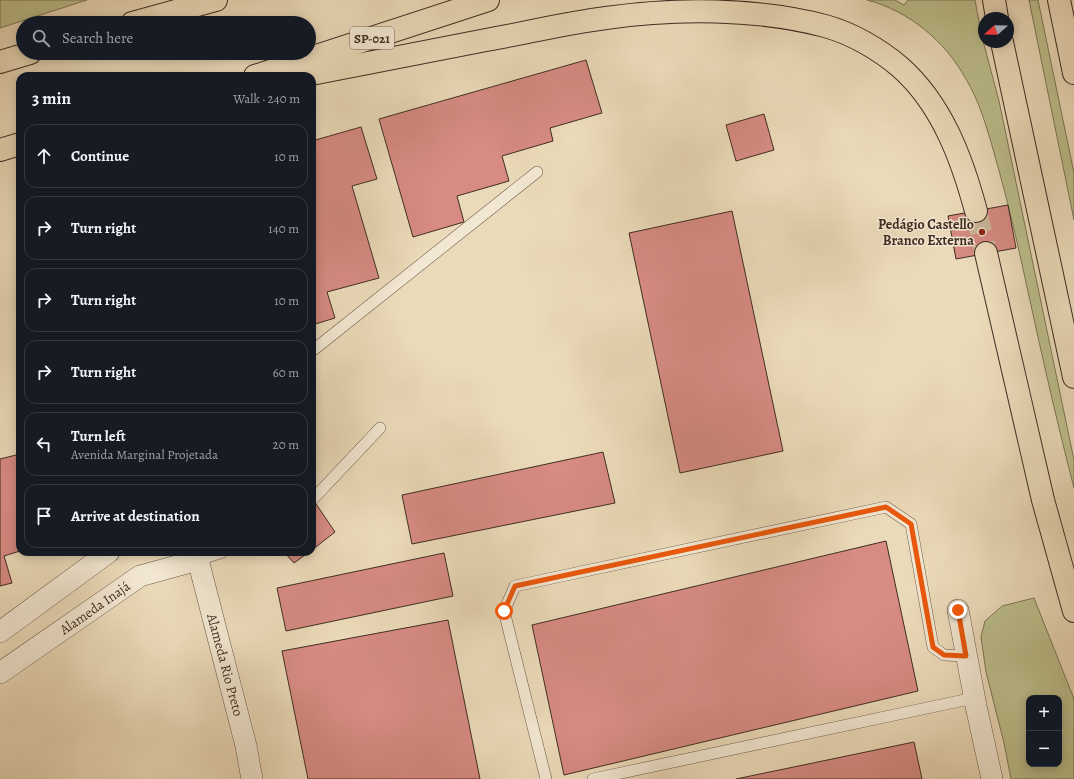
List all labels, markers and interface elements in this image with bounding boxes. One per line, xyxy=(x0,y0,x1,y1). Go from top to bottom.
north arrow xyxy=(978,12,1014,48)
search box xyxy=(16,16,316,60)
icon: search xyxy=(30,27,52,49)
road number: SP-021 xyxy=(350,27,394,49)
text: Search here xyxy=(62,28,133,48)
text: 3 min xyxy=(32,87,71,110)
text: Walk · 240 m xyxy=(233,90,300,107)
icon: ahead xyxy=(33,145,55,167)
text: Continue xyxy=(71,146,129,166)
text: 10 m xyxy=(274,148,299,165)
place label: Pedágio Castello Branco Externa xyxy=(878,215,974,250)
icon: right xyxy=(33,217,55,239)
text: Turn right xyxy=(71,218,136,238)
text: 140 m xyxy=(268,220,299,237)
marker: Pedágio Castello Branco Externa xyxy=(977,227,987,237)
icon: right xyxy=(33,289,55,311)
text: Turn right xyxy=(71,290,136,310)
text: 10 m xyxy=(274,292,299,309)
icon: right xyxy=(33,361,55,383)
text: Turn right xyxy=(71,362,136,382)
text: 60 m xyxy=(273,364,299,381)
text: Turn left xyxy=(71,426,126,446)
icon: left xyxy=(33,433,55,455)
text: 20 m xyxy=(273,436,299,453)
text: Avenida Marginal Projetada xyxy=(71,446,218,463)
icon: arrive xyxy=(33,505,55,527)
text: Arrive at destination xyxy=(71,506,200,526)
street label: Alameda Inajá xyxy=(55,577,134,640)
route end xyxy=(949,601,967,619)
route start xyxy=(495,602,513,620)
street label: Alameda Rio Preto xyxy=(202,611,248,718)
map controls xyxy=(1026,695,1062,767)
button: + xyxy=(1026,695,1062,731)
button: − xyxy=(1026,731,1062,767)

